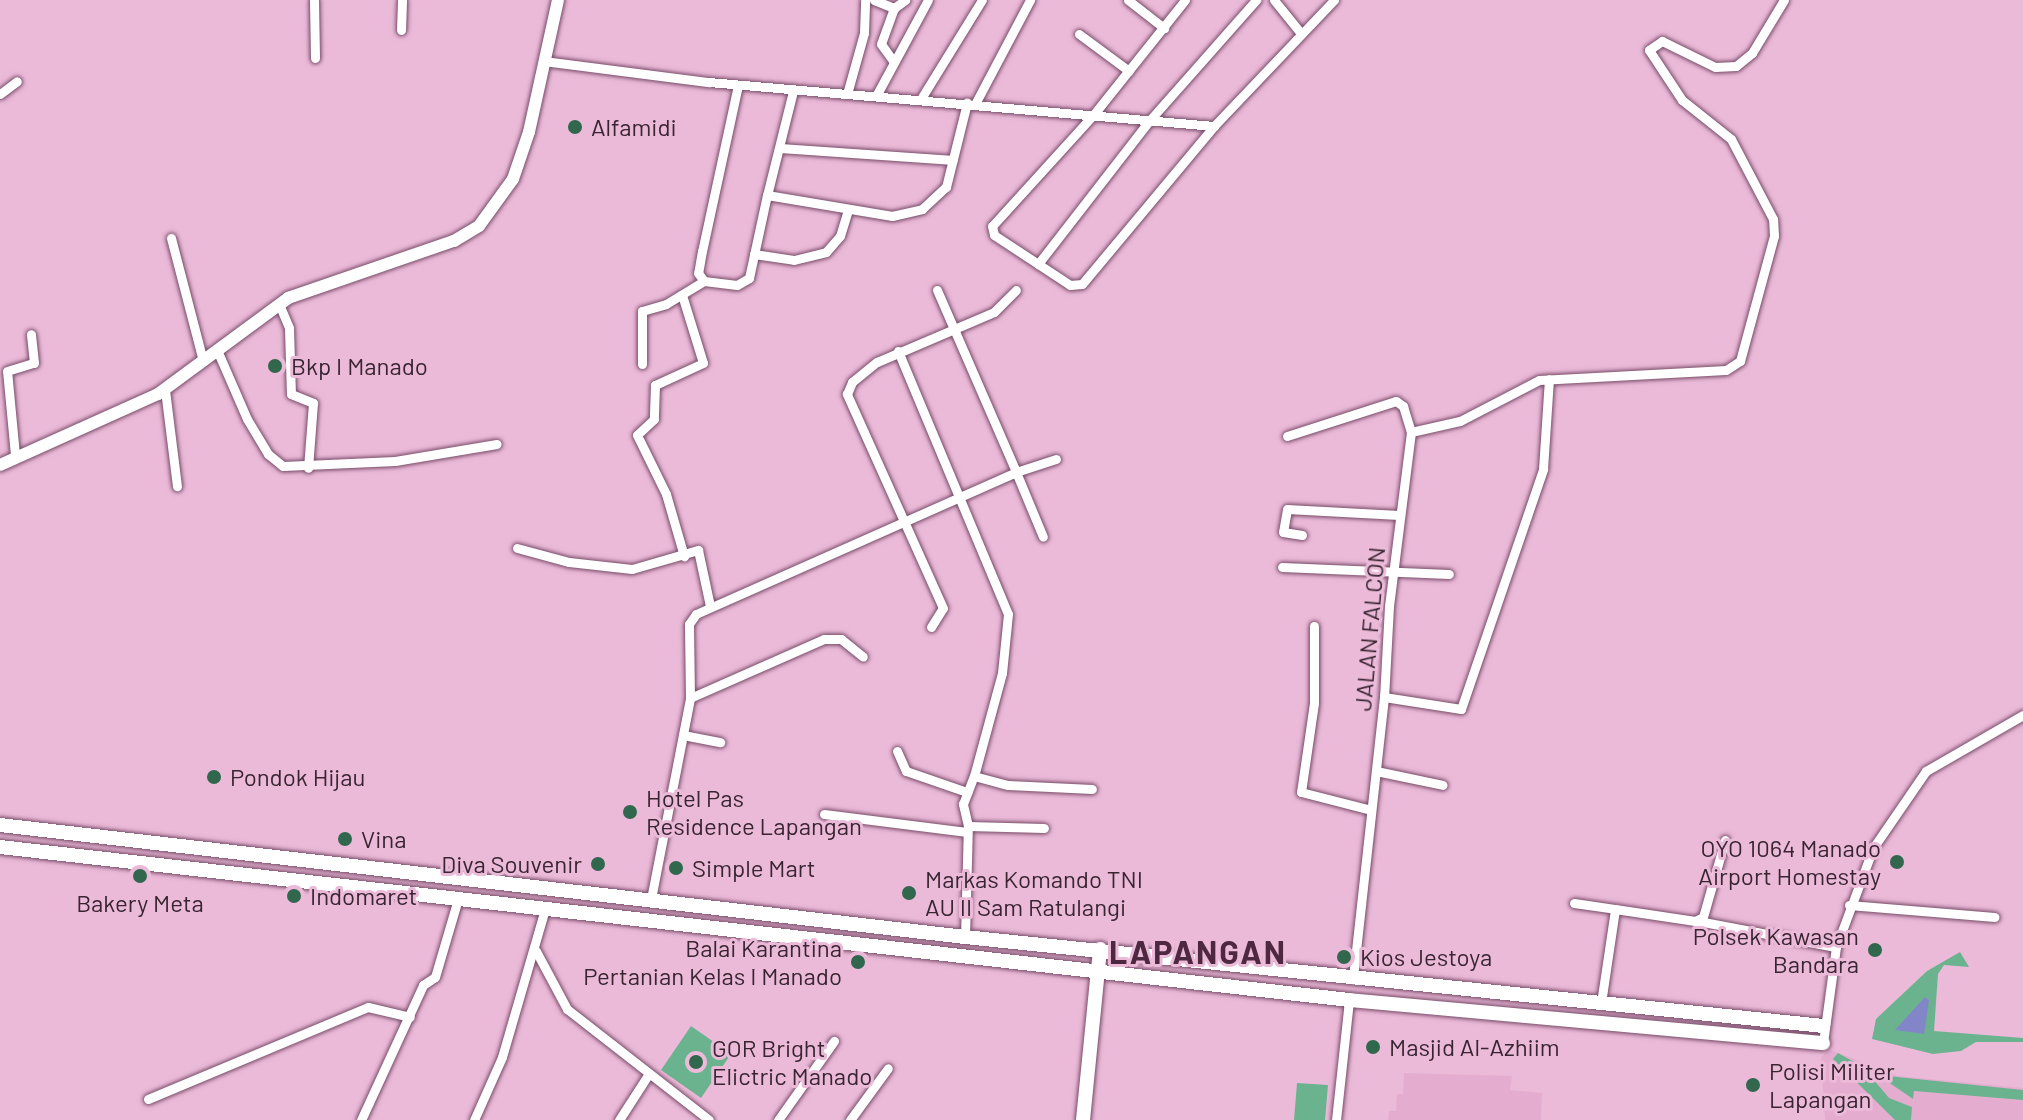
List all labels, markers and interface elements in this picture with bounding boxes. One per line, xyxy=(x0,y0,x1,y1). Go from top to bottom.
place label: Alfamidi xyxy=(591,113,677,141)
marker: Alfamidi xyxy=(566,118,584,136)
place label: Bkp I Manado xyxy=(291,352,428,380)
marker: Bkp I Manado xyxy=(266,357,284,375)
street label: JALAN FALCON xyxy=(1347,546,1391,712)
place label: Pondok Hijau xyxy=(230,763,365,791)
marker: Pondok Hijau xyxy=(205,768,223,786)
place label: Hotel Pas Residence Lapangan xyxy=(646,784,862,840)
marker: Hotel Pas Residence Lapangan xyxy=(621,803,639,821)
place label: Vina xyxy=(361,825,406,853)
marker: Vina xyxy=(336,830,354,848)
place label: OYO 1064 Manado Airport Homestay xyxy=(1698,834,1881,890)
place label: Diva Souvenir xyxy=(441,850,582,878)
marker: OYO 1064 Manado Airport Homestay xyxy=(1888,853,1906,871)
place label: Simple Mart xyxy=(692,854,816,882)
marker: Diva Souvenir xyxy=(589,855,607,873)
marker: Simple Mart xyxy=(667,859,685,877)
place label: Markas Komando TNI AU II Sam Ratulangi xyxy=(925,865,1143,921)
marker: Bakery Meta xyxy=(131,867,149,885)
place label: Indomaret xyxy=(310,882,417,910)
marker: Markas Komando TNI AU II Sam Ratulangi xyxy=(900,884,918,902)
marker: Indomaret xyxy=(285,887,303,905)
place label: Bakery Meta xyxy=(76,889,204,917)
place label: Polsek Kawasan Bandara xyxy=(1693,922,1859,978)
district label: LAPANGAN xyxy=(1109,932,1287,970)
place label: Balai Karantina Pertanian Kelas I Manado xyxy=(583,934,842,990)
marker: Polsek Kawasan Bandara xyxy=(1866,941,1884,959)
place label: Kios Jestoya xyxy=(1360,943,1492,971)
marker: Kios Jestoya xyxy=(1335,948,1353,966)
marker: Balai Karantina Pertanian Kelas I Manado xyxy=(849,953,867,971)
place label: Masjid Al-Azhiim xyxy=(1389,1033,1560,1061)
place label: GOR Bright Elictric Manado xyxy=(712,1034,872,1090)
marker: Masjid Al-Azhiim xyxy=(1364,1038,1382,1056)
marker: GOR Bright Elictric Manado xyxy=(687,1053,705,1071)
place label: Polisi Militer Lapangan xyxy=(1769,1057,1895,1113)
marker: Polisi Militer Lapangan xyxy=(1744,1076,1762,1094)

